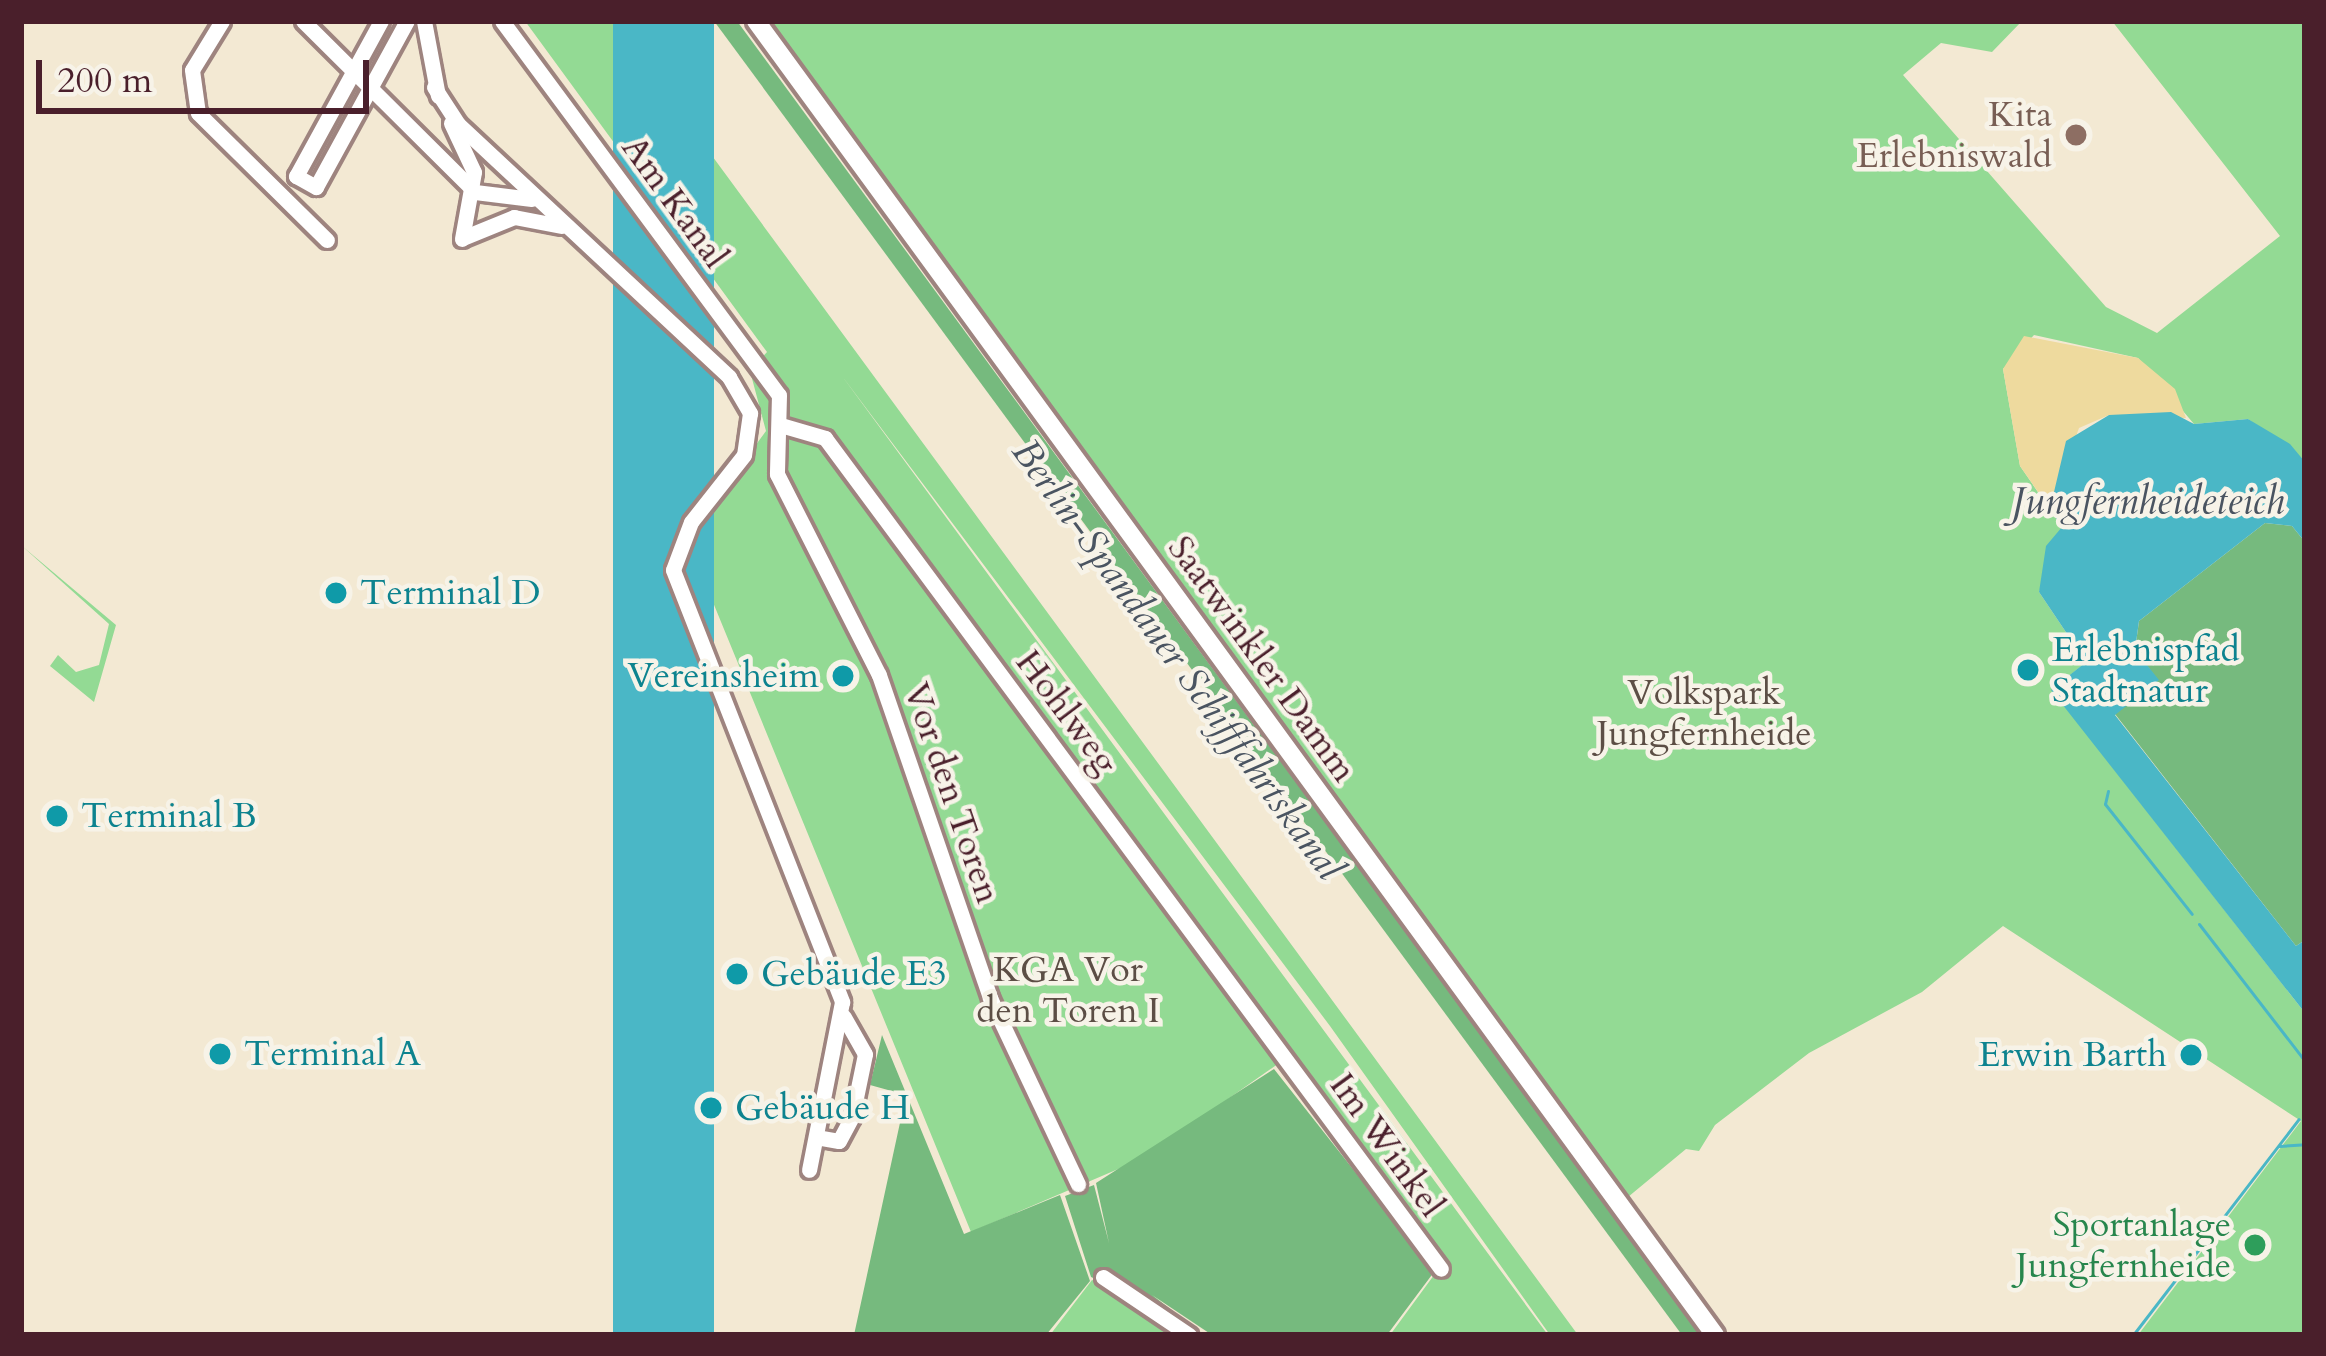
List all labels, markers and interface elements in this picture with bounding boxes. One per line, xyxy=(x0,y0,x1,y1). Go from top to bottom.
scale bar xyxy=(42,36,375,110)
text: 200 m xyxy=(57,56,152,105)
place label: Kita Erlebniswald xyxy=(1856,92,2052,177)
marker: Kita Erlebniswald xyxy=(2063,122,2089,148)
street label: Am Kanal xyxy=(612,127,738,277)
water label: Berlin-Spandauer Schifffahrtskanal xyxy=(1001,430,1353,890)
water label: Jungfernheideteich xyxy=(2012,478,2284,524)
street label: Saatwinkler Damm xyxy=(1158,528,1366,790)
place label: Terminal D xyxy=(360,571,541,615)
marker: Terminal D xyxy=(323,580,349,606)
place label: Erlebnispfad Stadtnatur xyxy=(2052,627,2240,712)
street label: Hohlweg xyxy=(1006,642,1128,782)
place label: Vereinsheim xyxy=(627,654,819,698)
marker: Erlebnispfad Stadtnatur xyxy=(2015,657,2041,683)
marker: Vereinsheim xyxy=(830,663,856,689)
park label: Volkspark Jungfernheide xyxy=(1596,670,1812,755)
street label: Vor den Toren xyxy=(894,677,1010,909)
place label: Terminal B xyxy=(81,794,257,838)
marker: Terminal B xyxy=(44,803,70,829)
park label: KGA Vor den Toren I xyxy=(976,947,1160,1032)
place label: Gebäude E3 xyxy=(761,952,947,996)
marker: Gebäude E3 xyxy=(724,961,750,987)
place label: Terminal A xyxy=(244,1032,421,1076)
place label: Erwin Barth xyxy=(1978,1033,2167,1077)
marker: Terminal A xyxy=(207,1041,233,1067)
marker: Erwin Barth xyxy=(2178,1042,2204,1068)
street label: Im Winkel xyxy=(1320,1065,1454,1225)
place label: Gebäude H xyxy=(735,1086,910,1130)
marker: Gebäude H xyxy=(698,1095,724,1121)
place label: Sportanlage Jungfernheide xyxy=(2016,1202,2231,1287)
marker: Sportanlage Jungfernheide xyxy=(2242,1232,2268,1258)

